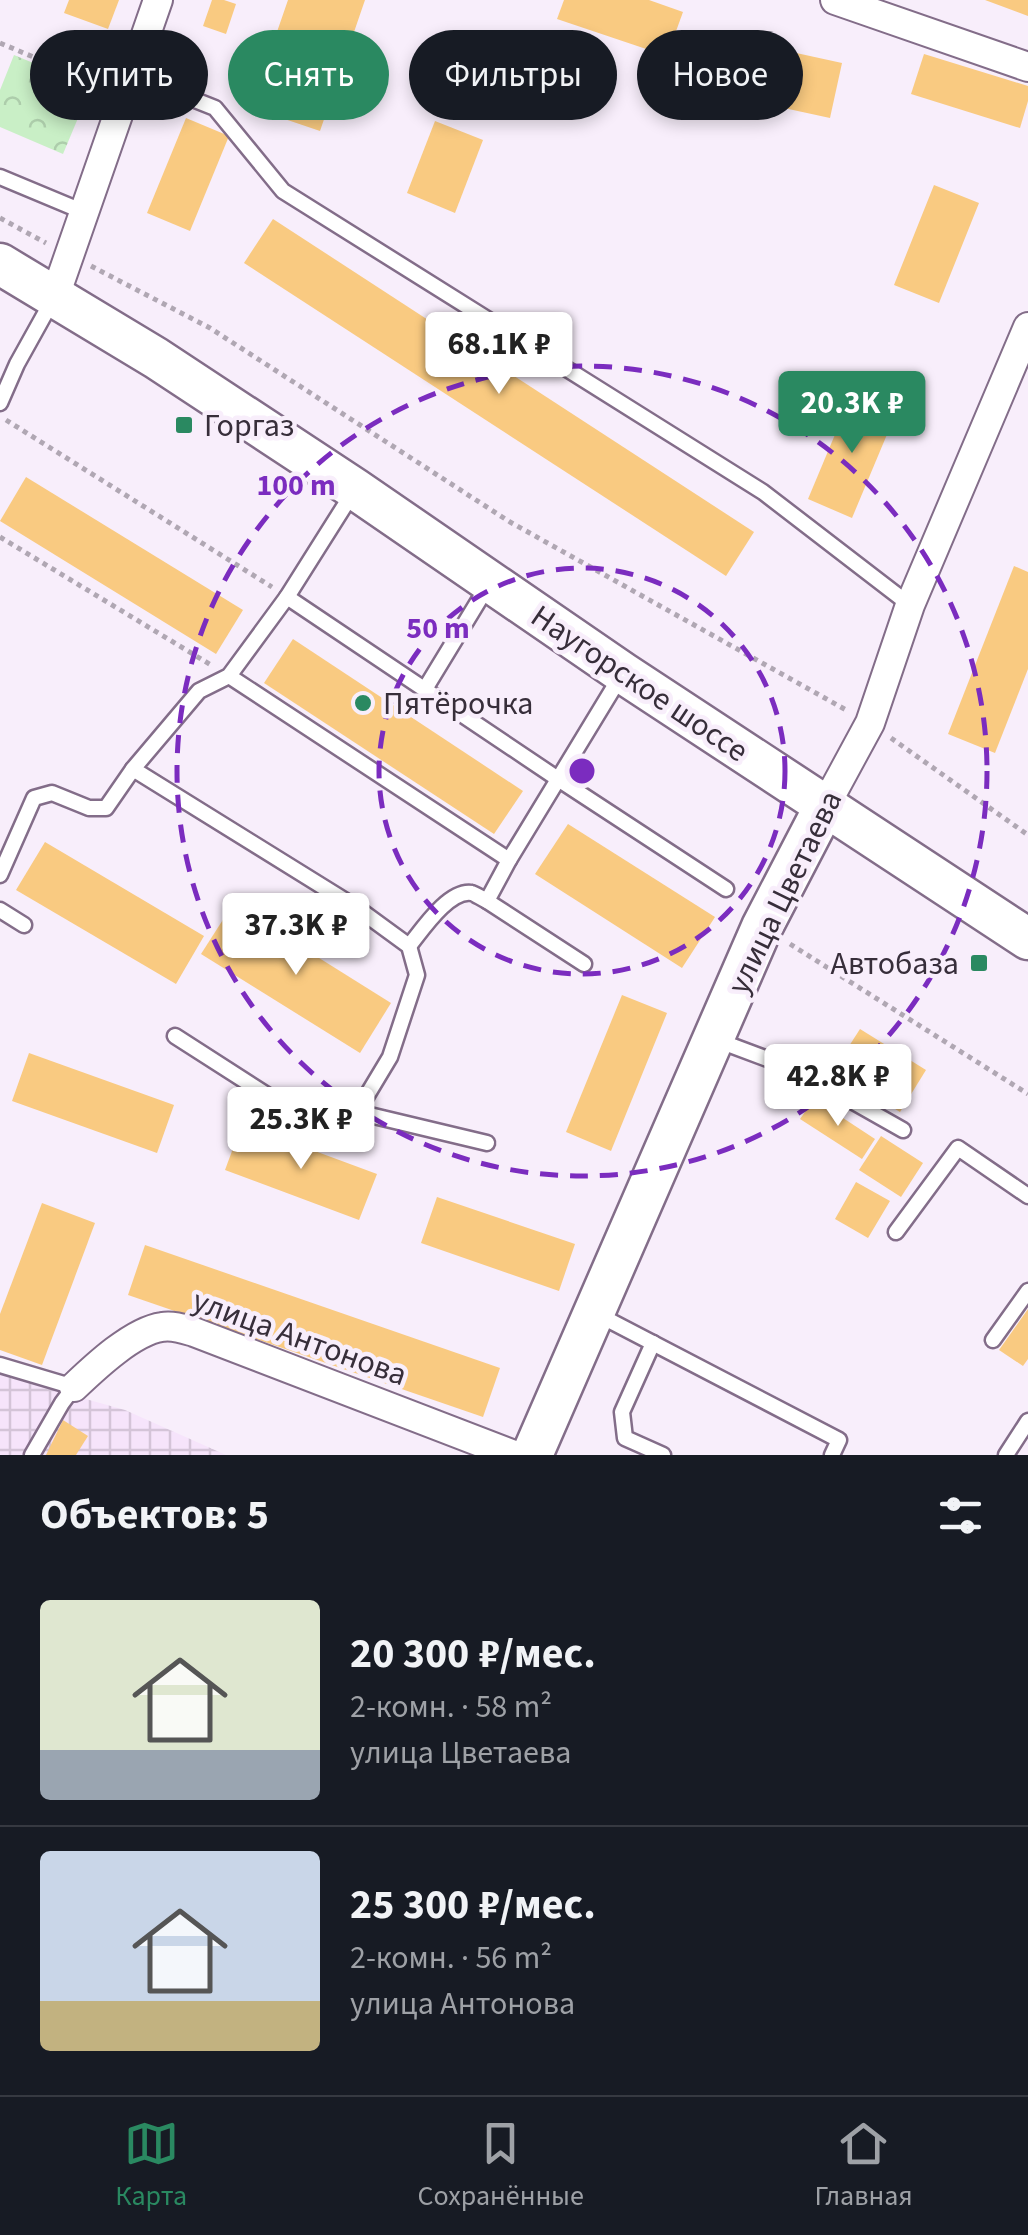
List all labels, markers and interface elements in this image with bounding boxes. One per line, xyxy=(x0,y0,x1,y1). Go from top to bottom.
chip: Купить xyxy=(30,30,208,120)
chip: Снять xyxy=(228,30,389,120)
chip: Фильтры xyxy=(409,30,617,120)
chip: Новое xyxy=(637,30,803,120)
pin: 68.1K ₽ xyxy=(407,312,591,397)
text: 68.1K ₽ xyxy=(447,321,551,367)
pin: 20.3K ₽ xyxy=(760,371,944,456)
text: 20.3K ₽ xyxy=(800,380,904,426)
place label: Горгаз xyxy=(204,403,294,449)
marker: Горгаз xyxy=(173,414,195,436)
text: 100 m xyxy=(256,464,336,507)
street label: Наугорское шоссе xyxy=(522,594,757,774)
text: 50 m xyxy=(406,607,470,650)
place label: Пятёрочка xyxy=(383,681,533,727)
marker: Пятёрочка xyxy=(352,692,374,714)
centre of rings xyxy=(564,753,600,789)
street label: улица Цветаева xyxy=(716,783,854,1002)
pin: 37.3K ₽ xyxy=(204,893,388,978)
text: 37.3K ₽ xyxy=(244,902,348,948)
place label: Автобаза xyxy=(831,941,959,987)
marker: Автобаза xyxy=(968,952,990,974)
pin: 42.8K ₽ xyxy=(746,1044,930,1129)
text: 42.8K ₽ xyxy=(786,1053,890,1099)
pin: 25.3K ₽ xyxy=(209,1087,393,1172)
text: 25.3K ₽ xyxy=(249,1096,353,1142)
street label: улица Антонова xyxy=(186,1278,413,1398)
text: Объектов: 5 xyxy=(40,1485,269,1545)
icon: filters xyxy=(933,1488,988,1543)
text: 20 300 ₽/мес. xyxy=(350,1624,596,1684)
icon: home xyxy=(120,1640,240,1760)
text: 2-комн. · 58 m² xyxy=(350,1684,552,1730)
text: улица Цветаева xyxy=(350,1730,571,1776)
text: 25 300 ₽/мес. xyxy=(350,1875,596,1935)
icon: home xyxy=(120,1891,240,2011)
text: 2-комн. · 56 m² xyxy=(350,1935,552,1981)
text: улица Антонова xyxy=(350,1981,575,2027)
tab: Карта xyxy=(115,2116,187,2216)
tab: Сохранённые xyxy=(418,2116,584,2216)
tab: Главная xyxy=(814,2116,913,2216)

